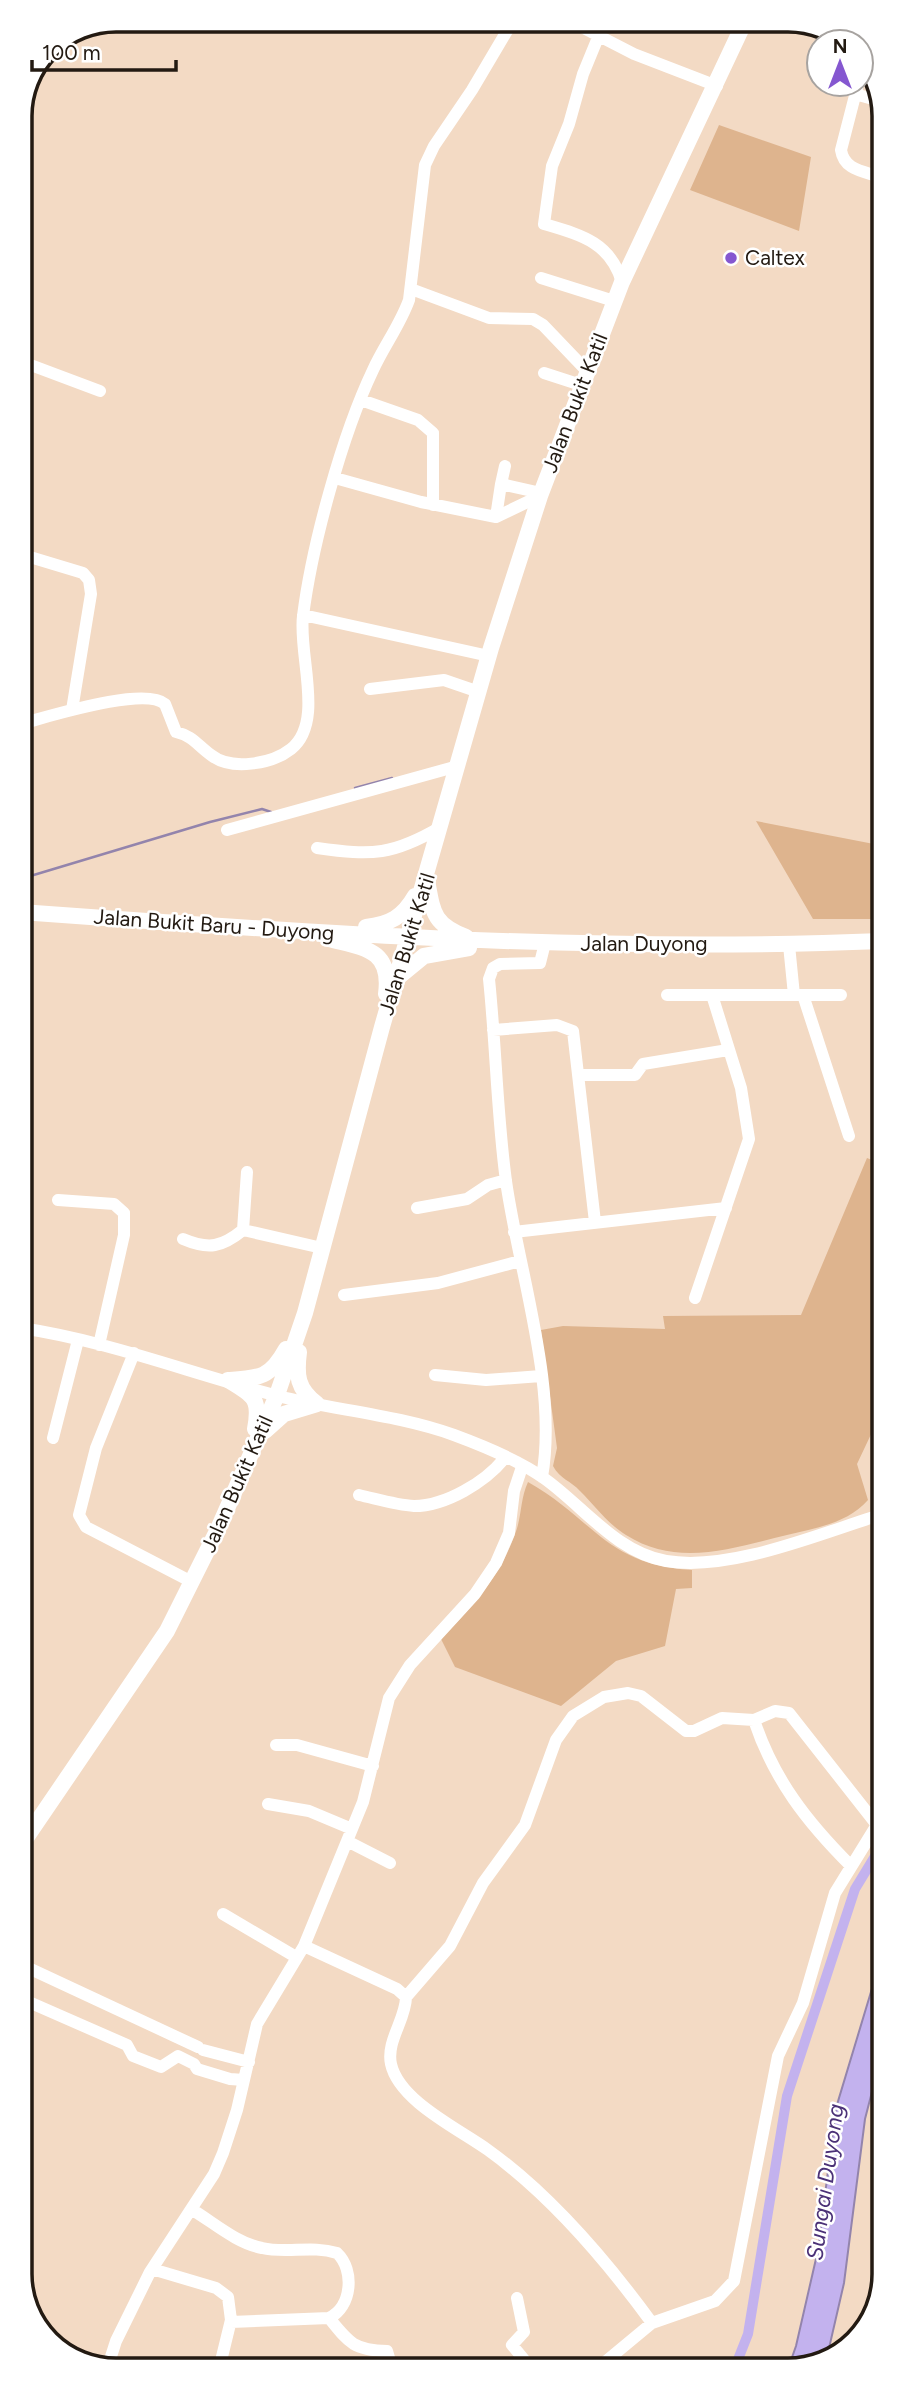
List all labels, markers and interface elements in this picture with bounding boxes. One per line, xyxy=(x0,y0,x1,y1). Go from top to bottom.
scale bar xyxy=(32,28,175,72)
north arrow xyxy=(805,28,875,98)
text: N xyxy=(833,35,847,58)
text: 100 m xyxy=(42,40,101,65)
place label: Caltex xyxy=(745,245,805,270)
marker: Caltex xyxy=(723,250,739,266)
street label: Jalan Bukit Katil xyxy=(536,330,613,476)
street label: Jalan Bukit Katil xyxy=(373,870,440,1018)
street label: Jalan Bukit Baru - Duyong xyxy=(93,904,335,945)
street label: Jalan Duyong xyxy=(581,931,707,956)
street label: Jalan Bukit Katil xyxy=(195,1411,278,1556)
water label: Sungai Duyong xyxy=(800,2102,850,2262)

